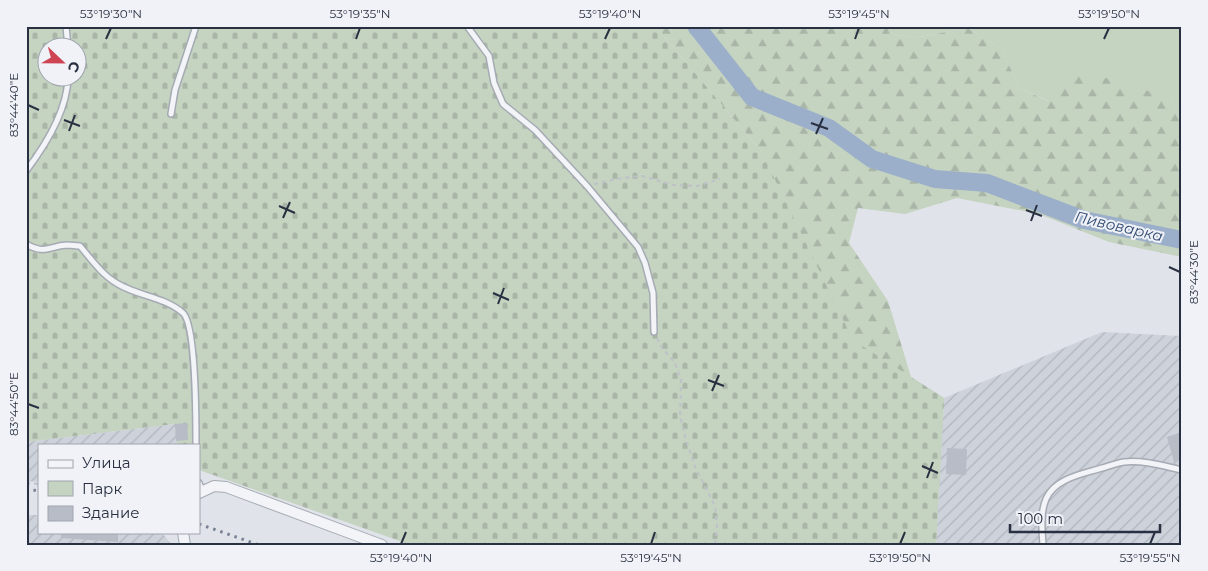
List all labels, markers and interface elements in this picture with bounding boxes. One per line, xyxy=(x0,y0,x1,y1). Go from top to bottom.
text: 53°19'30"N xyxy=(80,6,142,21)
text: 53°19'35"N xyxy=(330,6,390,21)
text: 53°19'40"N xyxy=(579,6,641,21)
text: 53°19'45"N xyxy=(828,6,890,21)
text: 53°19'50"N xyxy=(1078,6,1140,21)
north arrow xyxy=(38,38,88,88)
text: С xyxy=(64,59,84,75)
text: 83°44'40"E xyxy=(6,73,21,137)
water label: Пивоварка xyxy=(1073,207,1165,245)
text: 83°44'30"E xyxy=(1186,240,1201,304)
text: 83°44'50"E xyxy=(6,372,21,436)
legend xyxy=(38,444,200,534)
text: Улица xyxy=(82,453,130,472)
text: Парк xyxy=(82,479,122,498)
scale bar xyxy=(1010,501,1160,533)
text: Здание xyxy=(82,503,140,522)
text: 100 m xyxy=(1018,509,1063,528)
text: 53°19'40"N xyxy=(370,550,432,565)
text: 53°19'45"N xyxy=(620,550,682,565)
text: 53°19'50"N xyxy=(869,550,931,565)
text: 53°19'55"N xyxy=(1120,550,1180,565)

